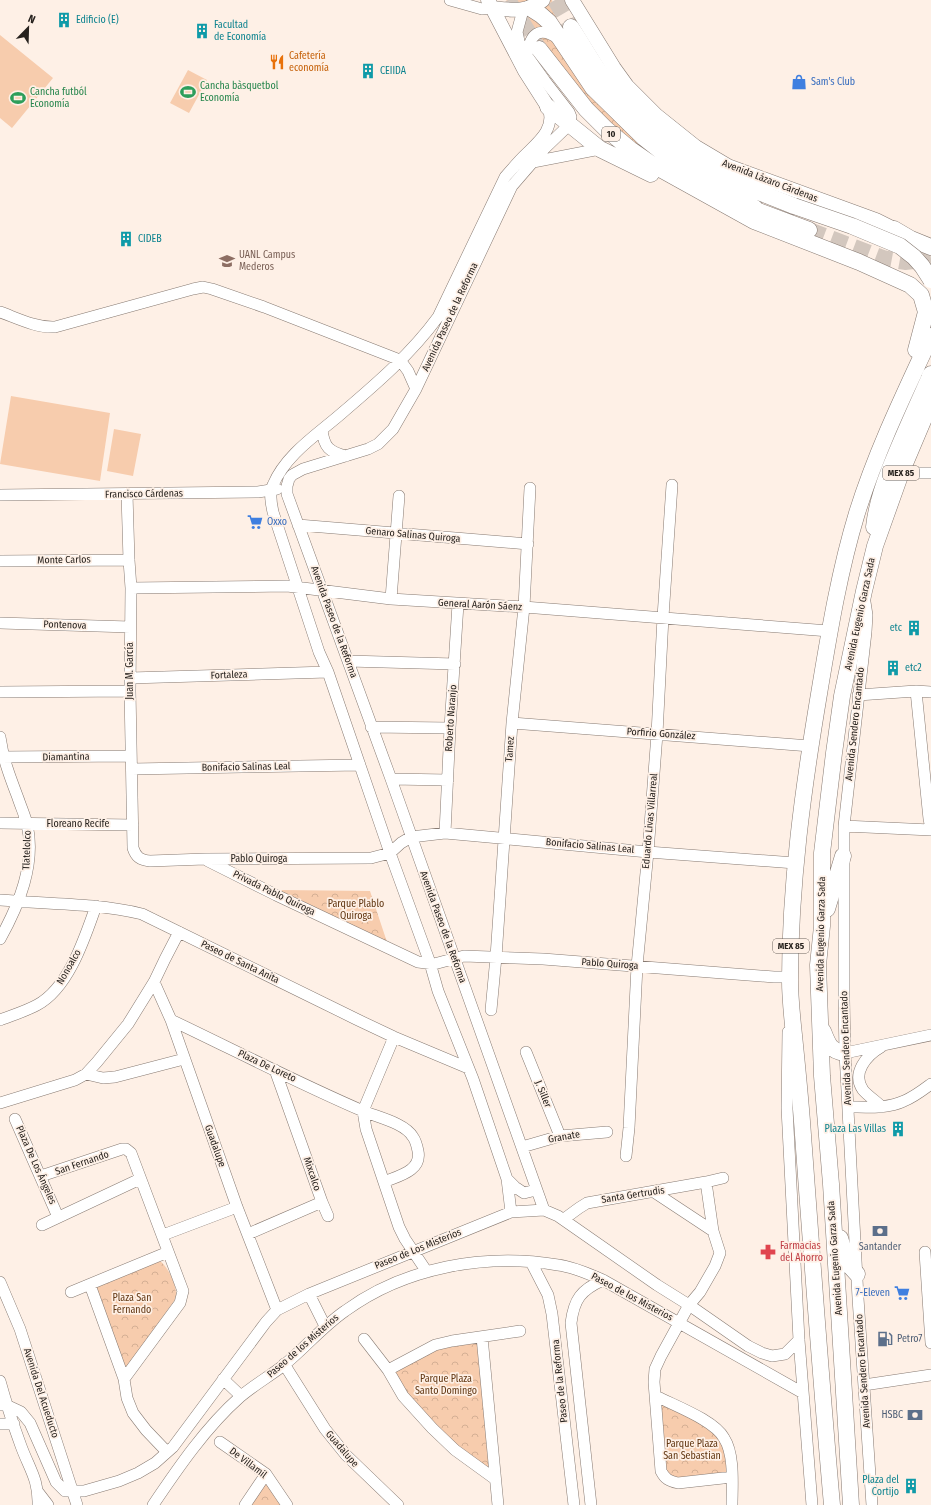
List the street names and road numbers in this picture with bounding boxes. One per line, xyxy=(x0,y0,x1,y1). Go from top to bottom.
road number: 10 xyxy=(602,127,620,141)
street label: Avenida Lázaro Cárdenas xyxy=(720,157,820,205)
street label: Avenida Paseo de la Reforma xyxy=(420,261,480,373)
road number: MEX 85 xyxy=(883,466,919,480)
street label: Francisco Cárdenas xyxy=(105,487,183,501)
street label: Genaro Salinas Quiroga xyxy=(365,525,461,545)
street label: Monte Carlos xyxy=(37,554,91,566)
street label: Avenida Eugenio Garza Sada xyxy=(842,556,878,671)
street label: Avenida Paseo de la Reforma xyxy=(308,564,360,680)
street label: General Aarón Sáenz xyxy=(438,597,522,613)
street label: Pontenova xyxy=(43,618,87,632)
street label: Juan M. García xyxy=(123,642,136,700)
street label: Avenida Sendero Encantado xyxy=(843,667,867,781)
street label: Fortaleza xyxy=(210,668,248,682)
street label: Roberto Naranjo xyxy=(443,684,459,752)
street label: Porfirio González xyxy=(626,726,696,742)
street label: Tamez xyxy=(503,736,517,762)
street label: Diamantina xyxy=(42,751,90,763)
street label: Bonifacio Salinas Leal xyxy=(201,760,291,774)
street label: Eduardo Livas Villarreal xyxy=(640,773,660,869)
street label: Floreano Recife xyxy=(47,818,110,830)
street label: Tlatelolco xyxy=(20,830,34,870)
street label: Bonifacio Salinas Leal xyxy=(545,836,635,856)
street label: Pablo Quiroga xyxy=(230,853,288,865)
street label: Privada Pablo Quiroga xyxy=(231,868,317,918)
street label: Avenida Paseo de la Reforma xyxy=(417,869,469,985)
street label: Avenida Eugenio Garza Sada xyxy=(814,876,828,992)
street label: Paseo de Santa Anita xyxy=(199,938,281,986)
road number: MEX 85 xyxy=(773,939,809,953)
street label: Nonoalco xyxy=(54,947,84,987)
street label: Pablo Quiroga xyxy=(581,956,639,972)
street label: Avenida Sendero Encantado xyxy=(838,991,854,1105)
street label: Plaza De Loreto xyxy=(236,1047,298,1085)
street label: J. Siller xyxy=(532,1079,554,1110)
street label: Plaza De Los Ángeles xyxy=(13,1123,61,1206)
street label: Guadalupe xyxy=(202,1123,228,1169)
street label: Granate xyxy=(547,1128,581,1146)
street label: San Fernando xyxy=(54,1148,110,1178)
street label: Mixcalco xyxy=(301,1156,323,1192)
street label: Santa Gertrudis xyxy=(601,1184,665,1206)
street label: Avenida Eugenio Garza Sada xyxy=(825,1200,845,1316)
street label: Paseo de Los Misterios xyxy=(373,1226,463,1272)
street label: Paseo de los Misterios xyxy=(589,1270,675,1324)
street label: Paseo de los Misterios xyxy=(265,1312,341,1380)
street label: Avenida Sendero Encantado xyxy=(853,1314,873,1428)
street label: Paseo de la Reforma xyxy=(550,1339,570,1423)
street label: Avenida Del Acueducto xyxy=(21,1347,61,1439)
street label: Guadalupe xyxy=(323,1428,361,1470)
street label: De Villamil xyxy=(227,1445,269,1481)

